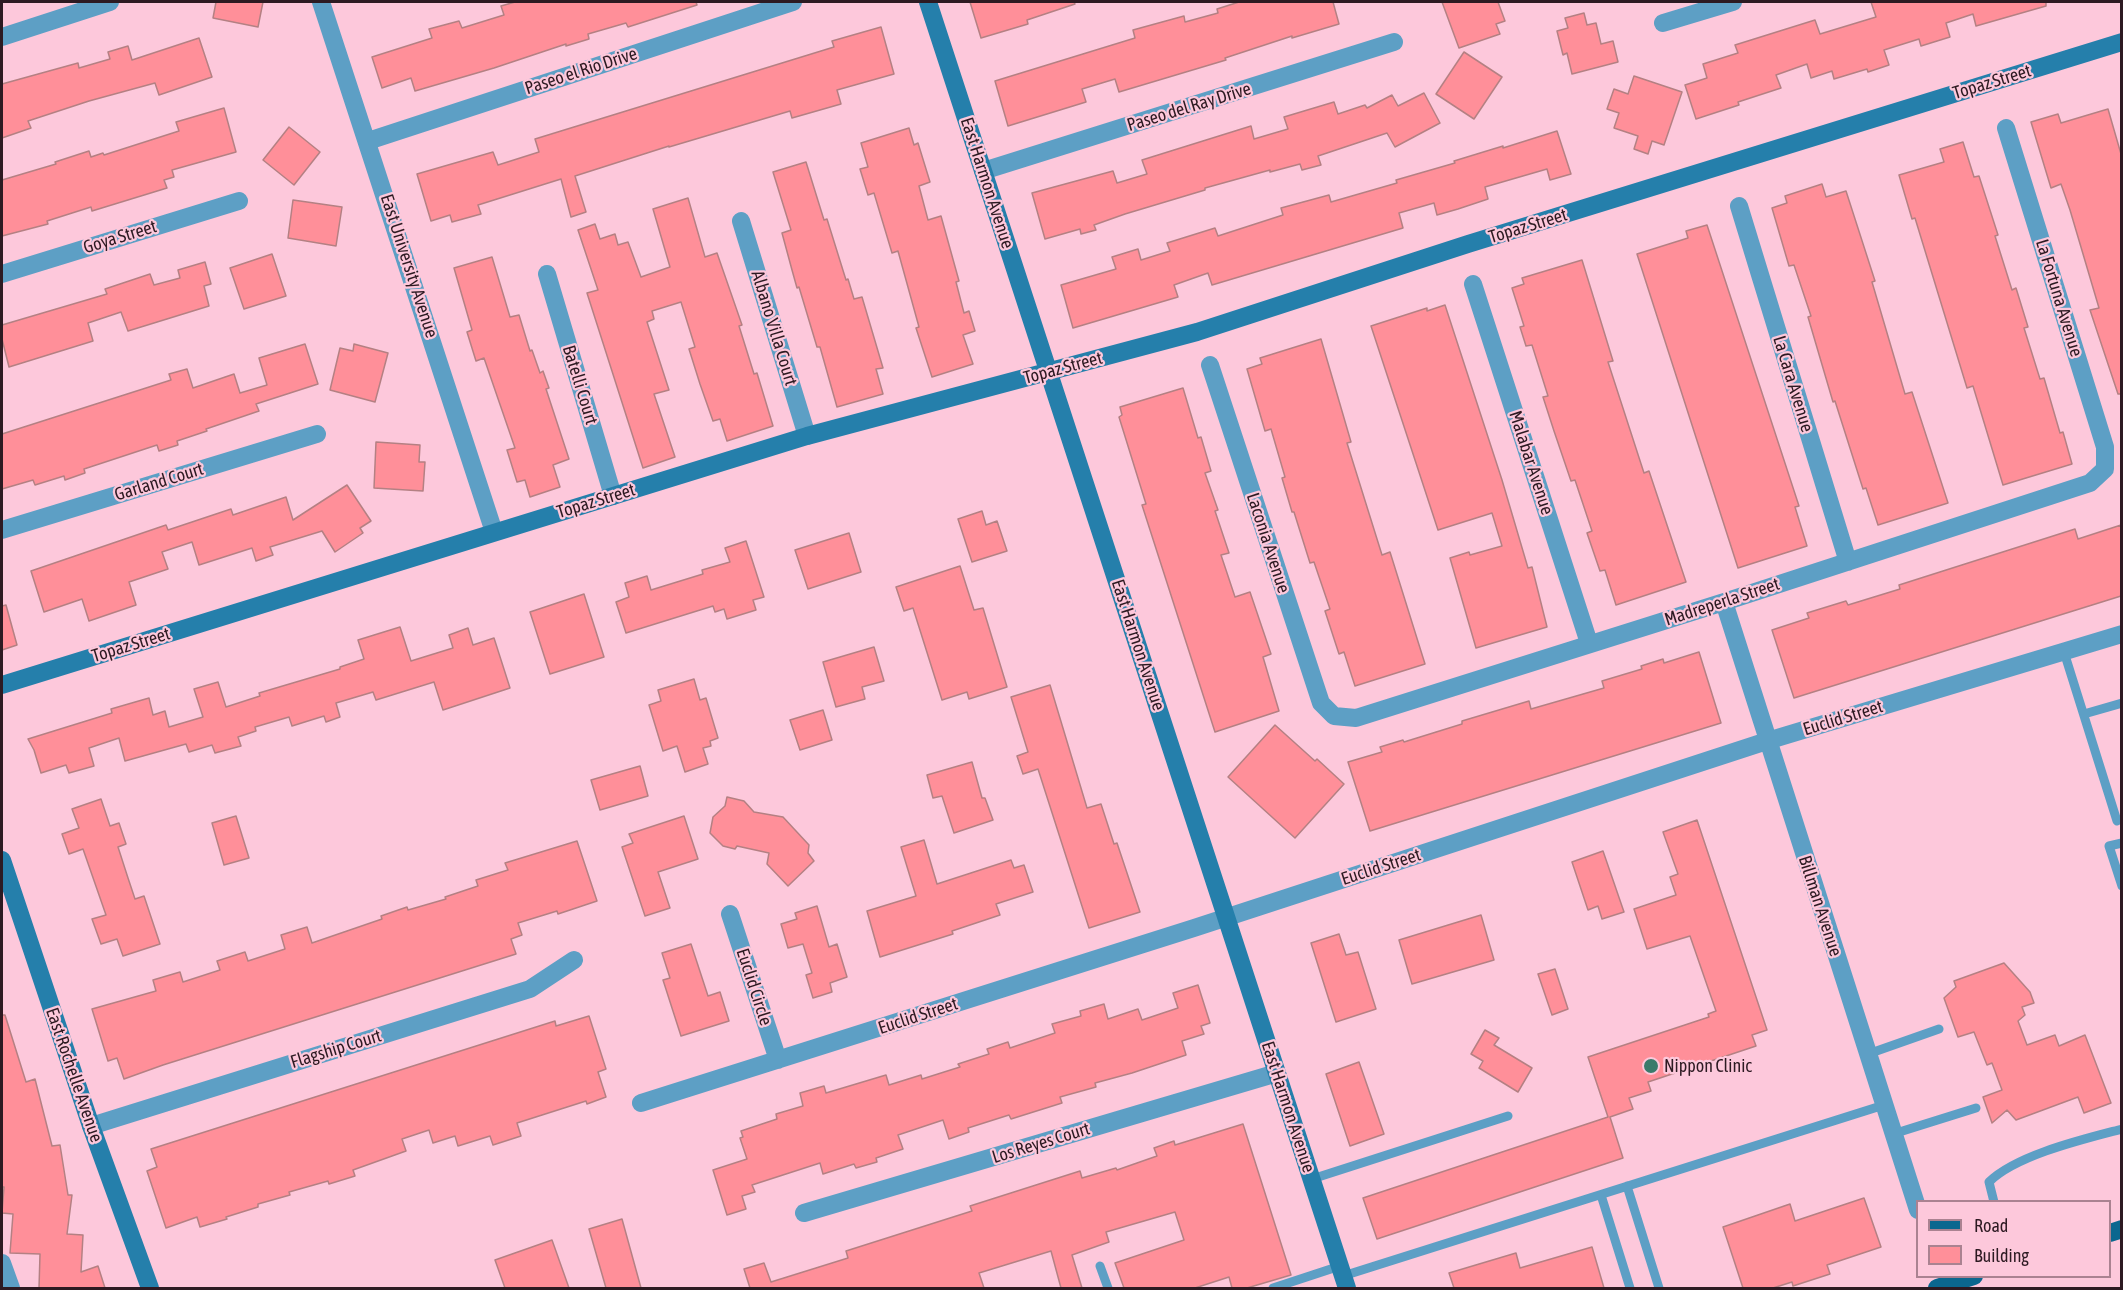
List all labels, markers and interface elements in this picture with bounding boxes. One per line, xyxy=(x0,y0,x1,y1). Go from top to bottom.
street label: Paseo el Rio Drive xyxy=(522,43,640,99)
street label: Topaz Street xyxy=(1950,60,2034,104)
street label: Paseo del Ray Drive xyxy=(1124,78,1254,136)
street label: East Harmon Avenue xyxy=(956,115,1018,251)
street label: East University Avenue xyxy=(376,192,442,340)
street label: Topaz Street xyxy=(1486,204,1570,248)
street label: Goya Street xyxy=(81,216,159,258)
street label: La Fortuna Avenue xyxy=(2031,237,2087,359)
street label: Albano Villa Court xyxy=(746,268,802,388)
street label: La Cara Avenue xyxy=(1768,333,1818,435)
street label: Batelli Court xyxy=(558,343,602,427)
street label: Topaz Street xyxy=(1021,347,1105,389)
street label: Malabar Avenue xyxy=(1504,408,1558,518)
street label: Garland Court xyxy=(112,458,206,506)
street label: Topaz Street xyxy=(554,479,638,523)
street label: Laconia Avenue xyxy=(1242,490,1294,596)
street label: Madreperla Street xyxy=(1662,573,1782,631)
street label: East Harmon Avenue xyxy=(1107,577,1169,713)
street label: Topaz Street xyxy=(89,623,173,667)
street label: Euclid Street xyxy=(1800,696,1886,740)
street label: Euclid Street xyxy=(1338,844,1424,890)
street label: Billman Avenue xyxy=(1794,853,1846,959)
street label: Euclid Circle xyxy=(731,946,777,1028)
street label: Euclid Street xyxy=(875,993,961,1039)
street label: East Rochelle Avenue xyxy=(41,1005,107,1145)
street label: Flagship Court xyxy=(288,1025,384,1073)
street label: East Harmon Avenue xyxy=(1257,1039,1319,1175)
place label: Nippon Clinic xyxy=(1664,1055,1752,1077)
marker: Nippon Clinic xyxy=(1642,1057,1660,1075)
street label: Los Reyes Court xyxy=(990,1118,1092,1168)
legend xyxy=(1916,1200,2111,1278)
text: Road xyxy=(1974,1215,2008,1236)
text: Building xyxy=(1974,1245,2029,1266)

